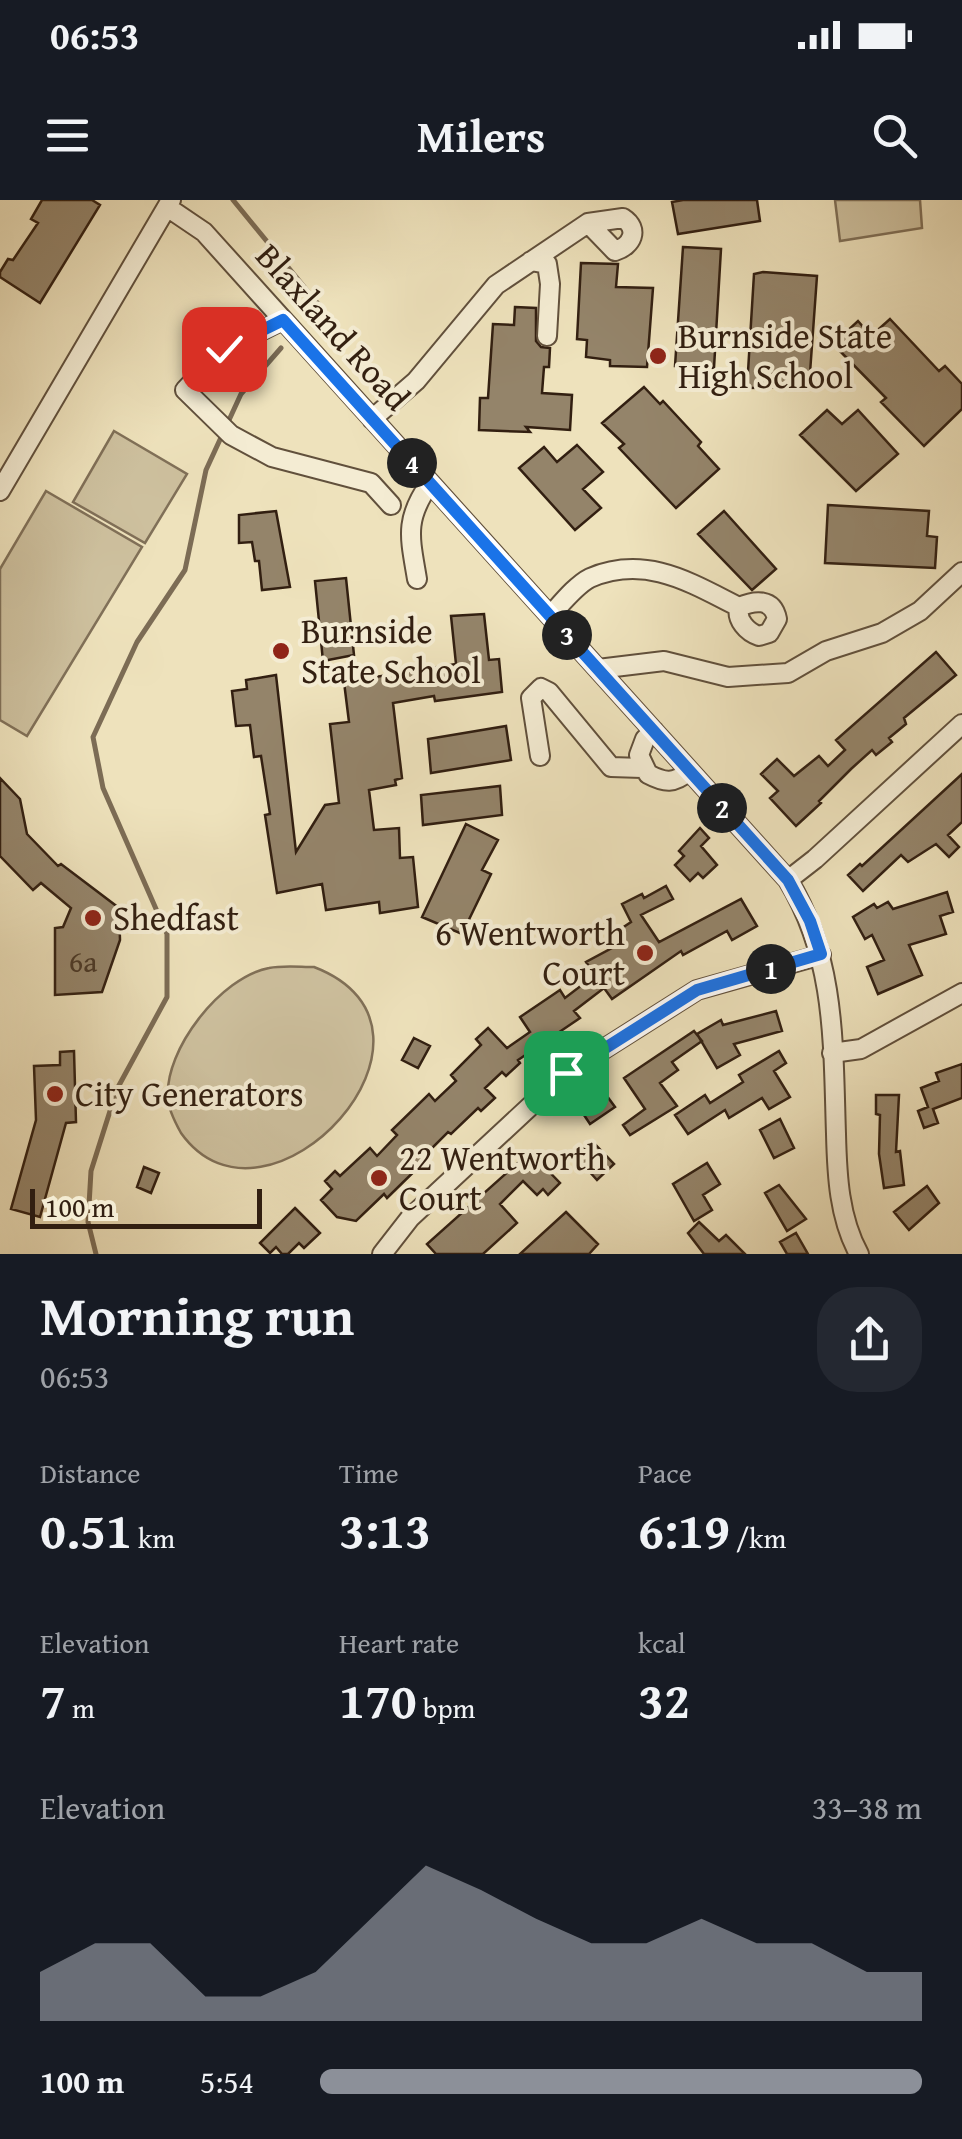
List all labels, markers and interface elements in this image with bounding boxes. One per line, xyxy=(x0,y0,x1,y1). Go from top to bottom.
text: 06:53 xyxy=(50,7,140,63)
text: Milers xyxy=(417,103,545,168)
icon: menu xyxy=(40,108,95,163)
icon: search xyxy=(867,108,922,163)
street label: Blaxland Road xyxy=(244,232,423,422)
pin xyxy=(182,307,267,392)
place label: Burnside State High School xyxy=(678,310,892,401)
icon: check xyxy=(197,322,252,377)
marker: Burnside State High School xyxy=(647,345,669,367)
pin: 4 xyxy=(387,438,437,488)
text: 4 xyxy=(405,442,419,483)
place label: Burnside State School xyxy=(301,605,481,696)
pin: 3 xyxy=(542,610,592,660)
text: 3 xyxy=(560,614,574,655)
marker: Burnside State School xyxy=(270,640,292,662)
pin: 2 xyxy=(697,783,747,833)
text: 2 xyxy=(715,787,729,828)
place label: Shedfast xyxy=(113,892,239,943)
marker: Shedfast xyxy=(82,907,104,929)
place label: 6 Wentworth Court xyxy=(435,907,625,998)
house number: 6a xyxy=(69,939,97,983)
marker: 6 Wentworth Court xyxy=(634,942,656,964)
pin: 1 xyxy=(746,944,796,994)
text: 1 xyxy=(764,948,778,989)
pin xyxy=(524,1031,609,1116)
icon: arrive xyxy=(539,1046,594,1101)
place label: City Generators xyxy=(75,1068,304,1119)
marker: City Generators xyxy=(44,1083,66,1105)
place label: 22 Wentworth Court xyxy=(399,1132,606,1223)
marker: 22 Wentworth Court xyxy=(368,1167,390,1189)
scale bar xyxy=(30,1184,262,1228)
text: 100 m xyxy=(45,1186,114,1227)
text: Morning run xyxy=(40,1275,354,1355)
button: share xyxy=(817,1287,922,1392)
text: 06:53 xyxy=(40,1353,109,1400)
text: Distance xyxy=(40,1452,140,1493)
text: Time xyxy=(339,1452,399,1493)
text: Pace xyxy=(638,1452,692,1493)
text: 0.51 xyxy=(40,1493,132,1566)
text: 3:13 xyxy=(339,1493,431,1566)
text: 6:19 xyxy=(638,1493,730,1566)
text: km xyxy=(132,1517,175,1558)
text: /km xyxy=(730,1517,786,1558)
text: Elevation xyxy=(40,1622,150,1663)
text: Heart rate xyxy=(339,1622,459,1663)
text: kcal xyxy=(638,1622,686,1663)
text: 7 xyxy=(40,1663,66,1736)
text: 170 xyxy=(339,1663,417,1736)
text: 32 xyxy=(638,1663,690,1736)
text: m xyxy=(66,1687,95,1728)
text: bpm xyxy=(417,1687,475,1728)
text: Elevation xyxy=(40,1784,165,1831)
text: 33–38 m xyxy=(812,1784,922,1831)
text: 100 m xyxy=(40,2058,124,2105)
text: 5:54 xyxy=(200,2058,254,2105)

